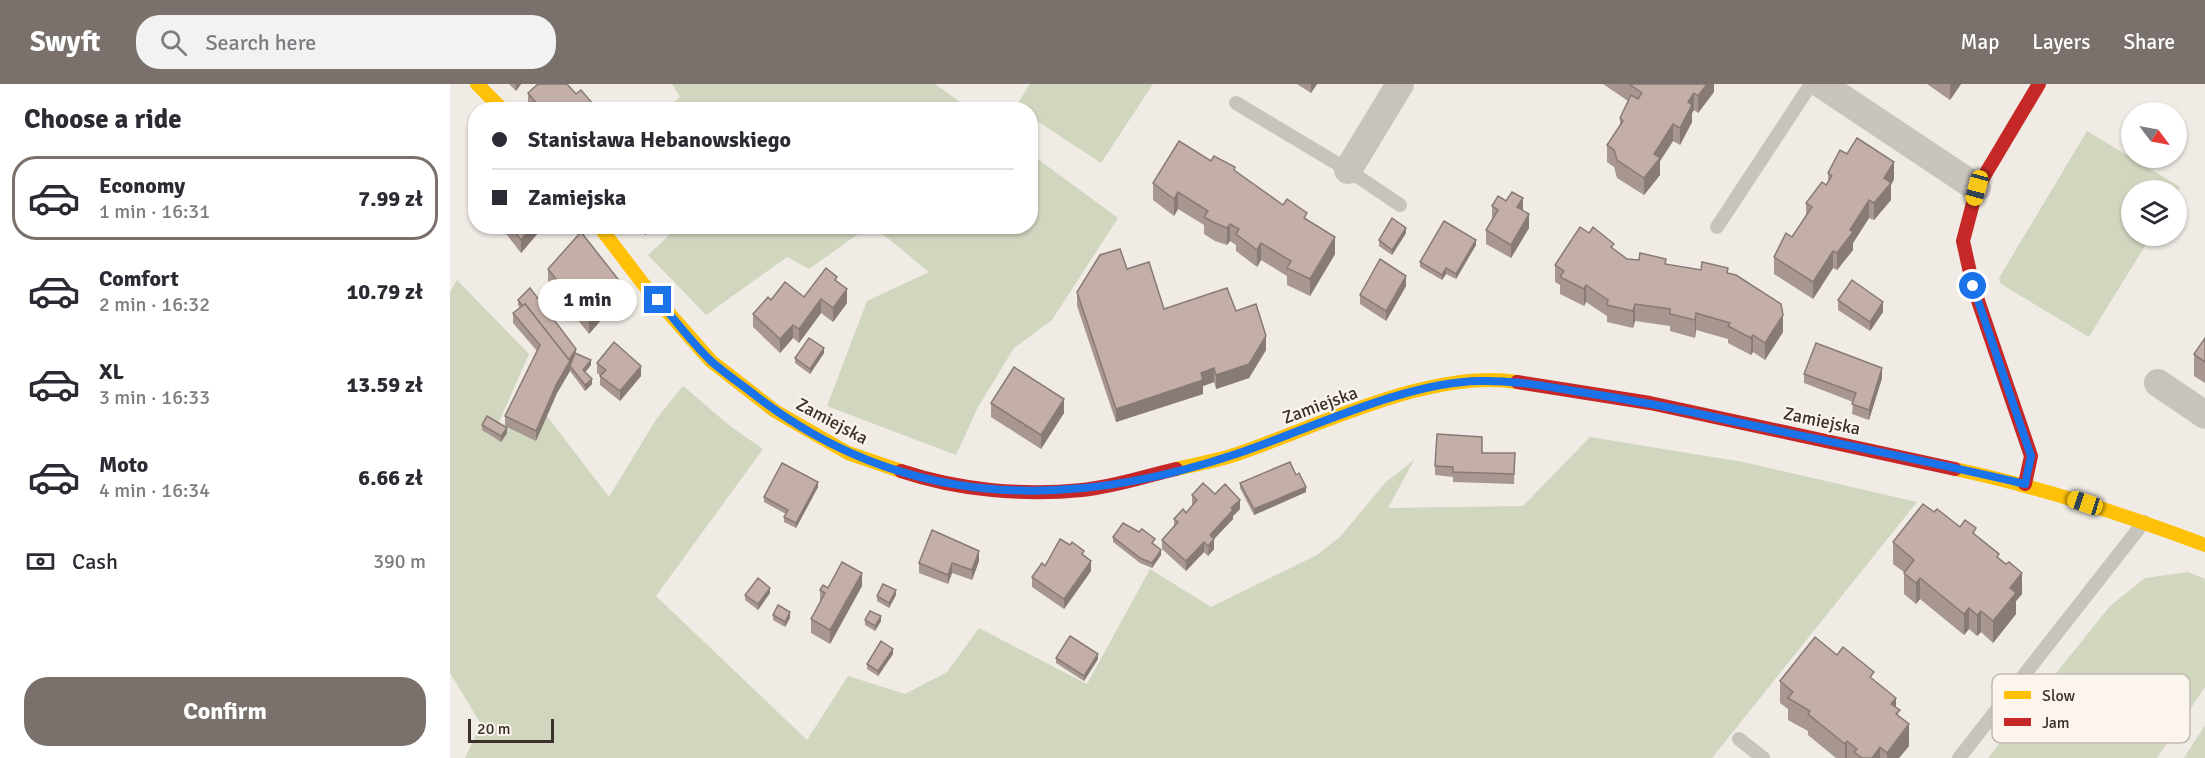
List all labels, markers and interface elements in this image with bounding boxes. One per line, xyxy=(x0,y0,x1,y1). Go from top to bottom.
search box xyxy=(136,15,556,69)
text: Swyft xyxy=(30,25,100,59)
icon: search xyxy=(157,26,190,59)
text: Search here xyxy=(205,29,316,56)
text: Map xyxy=(1961,29,1999,55)
text: Layers xyxy=(2032,29,2090,55)
text: Share xyxy=(2123,29,2175,55)
north arrow xyxy=(2121,102,2187,168)
map controls xyxy=(2121,102,2187,246)
text: Choose a ride xyxy=(24,103,182,136)
text: Stanisława Hebanowskiego xyxy=(528,126,791,153)
car xyxy=(1964,168,1990,208)
icon: car xyxy=(27,171,81,225)
text: Economy xyxy=(99,172,185,199)
button: layers xyxy=(2121,180,2187,246)
text: Zamiejska xyxy=(528,184,626,211)
text: 7.99 zł xyxy=(358,185,423,212)
text: 1 min · 16:31 xyxy=(99,199,210,224)
icon: car xyxy=(27,264,81,318)
text: Comfort xyxy=(99,265,179,292)
route start xyxy=(1959,272,1986,299)
text: 10.79 zł xyxy=(346,278,423,305)
callout: 1 min xyxy=(538,279,637,321)
route end xyxy=(644,286,671,313)
text: 1 min xyxy=(563,287,612,312)
text: 2 min · 16:32 xyxy=(99,292,210,317)
icon: car xyxy=(27,357,81,411)
text: XL xyxy=(99,358,124,385)
text: 13.59 zł xyxy=(346,371,423,398)
street label: Zamiejska xyxy=(1279,381,1361,429)
text: 3 min · 16:33 xyxy=(99,385,210,410)
street label: Zamiejska xyxy=(792,393,872,449)
street label: Zamiejska xyxy=(1781,402,1863,440)
icon: car xyxy=(27,450,81,504)
text: Moto xyxy=(99,451,148,478)
text: 6.66 zł xyxy=(358,464,423,491)
text: 4 min · 16:34 xyxy=(99,478,210,503)
car xyxy=(2065,489,2105,517)
icon: cash xyxy=(24,545,57,578)
text: Cash xyxy=(72,548,118,575)
text: 390 m xyxy=(373,549,426,574)
legend xyxy=(1992,674,2190,743)
button: Confirm xyxy=(24,677,426,746)
text: Slow xyxy=(2042,686,2076,706)
text: Jam xyxy=(2042,713,2070,733)
scale bar xyxy=(468,716,554,744)
text: 20 m xyxy=(477,719,511,739)

